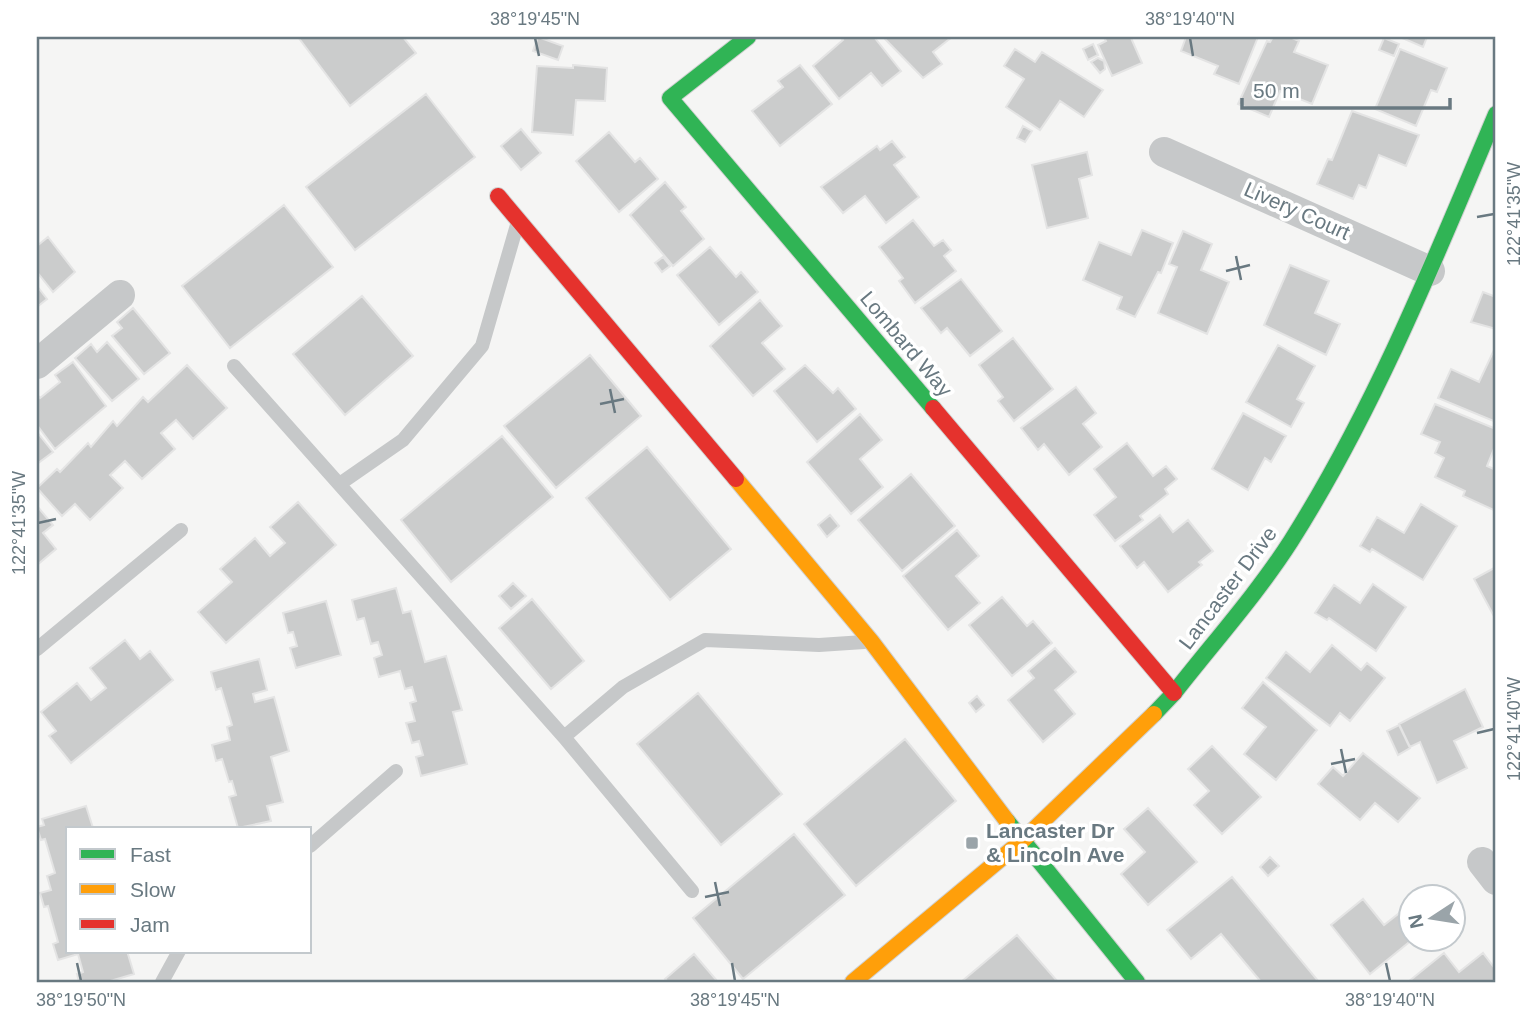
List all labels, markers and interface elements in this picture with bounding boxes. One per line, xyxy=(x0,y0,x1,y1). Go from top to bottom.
text: 38°19'45"N xyxy=(490,9,580,29)
text: 38°19'40"N xyxy=(1145,9,1235,29)
scale bar xyxy=(1242,66,1451,110)
text: 50 m xyxy=(1253,79,1300,102)
text: 122°41'35"W xyxy=(1504,162,1524,266)
street label: Livery Court xyxy=(1241,177,1354,244)
street label: Lombard Way xyxy=(856,287,957,401)
text: 122°41'35"W xyxy=(9,471,29,575)
street label: Lancaster Drive xyxy=(1174,522,1281,653)
text: 122°41'40"W xyxy=(1504,677,1524,781)
place label: Lancaster Dr & Lincoln Ave xyxy=(986,819,1124,866)
legend xyxy=(66,827,312,953)
marker: Lancaster Dr & Lincoln Ave xyxy=(964,835,980,851)
text: Fast xyxy=(130,843,171,866)
text: Slow xyxy=(130,878,176,901)
north arrow xyxy=(1396,883,1466,953)
text: Jam xyxy=(130,913,170,936)
text: N xyxy=(1404,913,1428,930)
text: 38°19'50"N xyxy=(36,990,126,1010)
text: 38°19'45"N xyxy=(690,990,780,1010)
text: 38°19'40"N xyxy=(1345,990,1435,1010)

